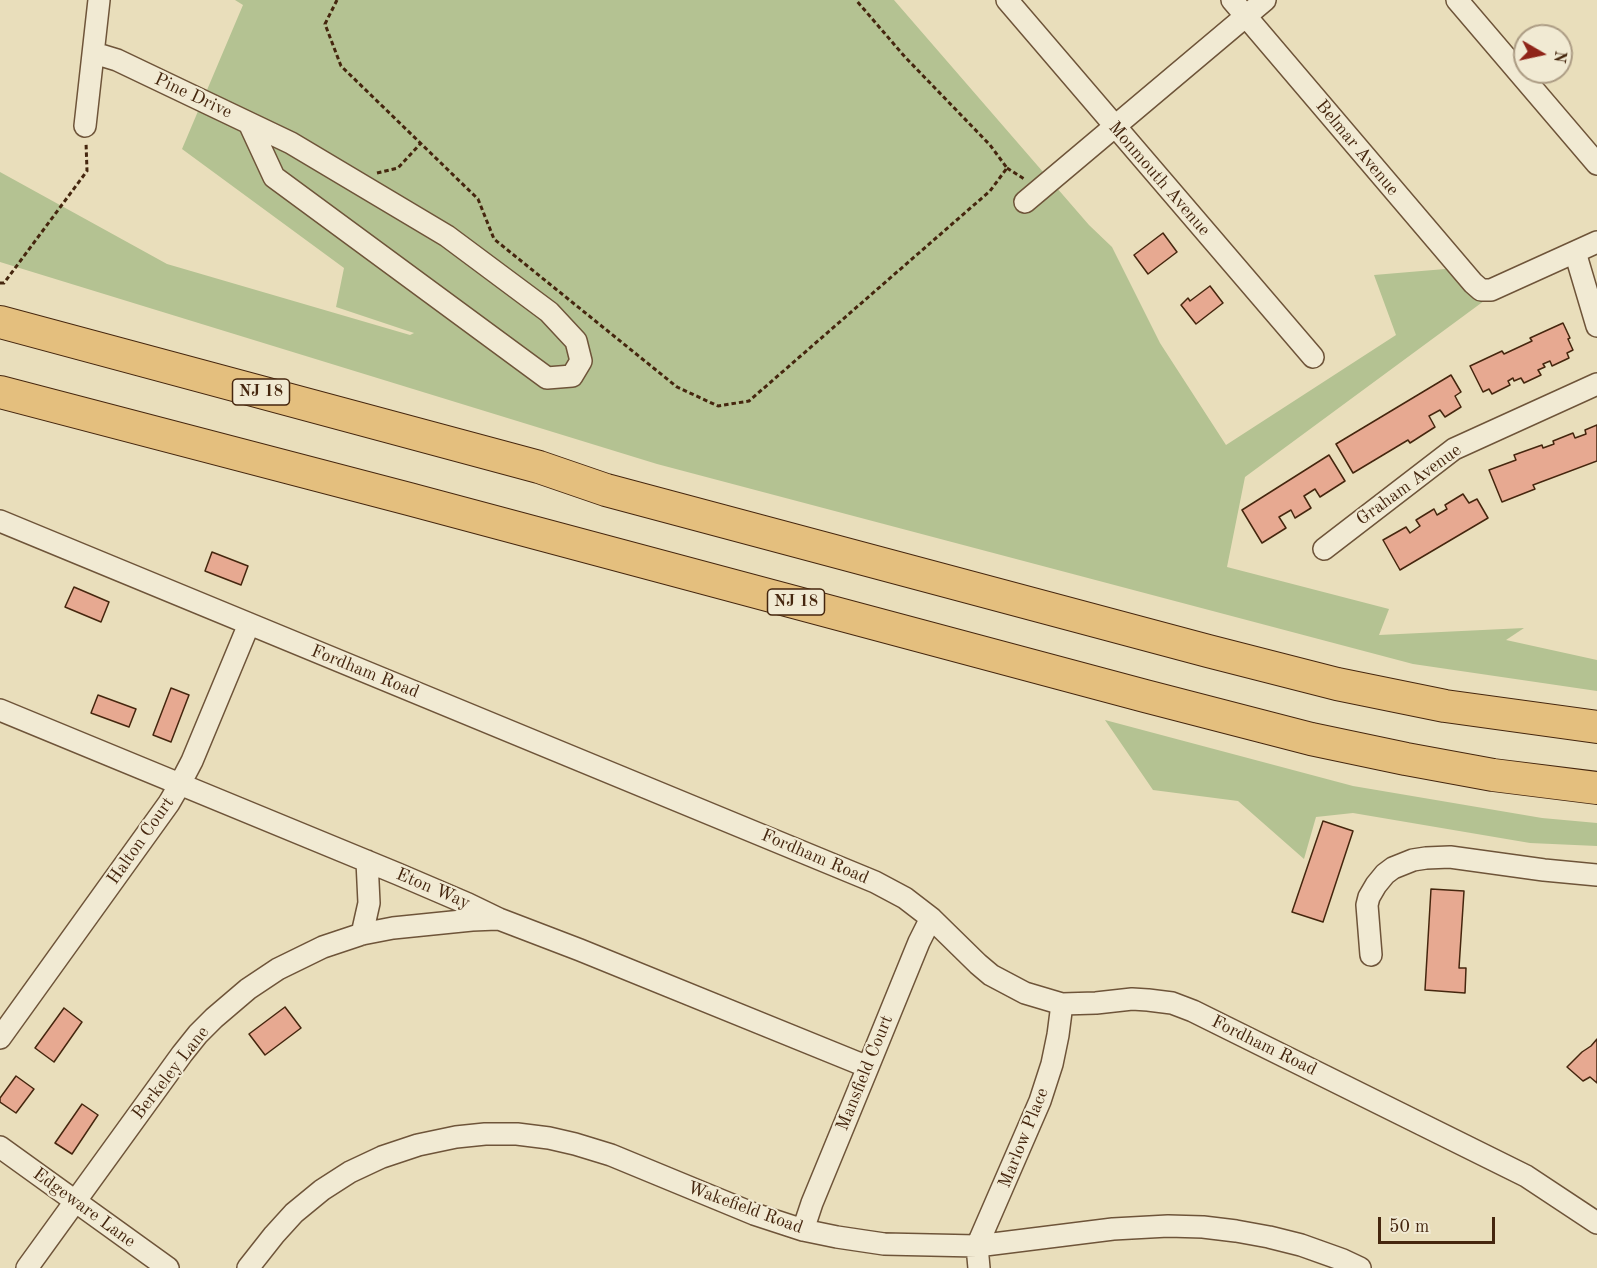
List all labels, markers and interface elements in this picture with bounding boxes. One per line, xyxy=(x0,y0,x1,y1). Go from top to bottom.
north arrow xyxy=(1513,24,1573,84)
text: N xyxy=(1550,49,1568,64)
street label: Pine Drive xyxy=(151,69,235,123)
street label: Belmar Avenue xyxy=(1311,96,1403,200)
street label: Monmouth Avenue xyxy=(1103,117,1215,241)
road number: NJ 18 xyxy=(232,379,290,405)
street label: Graham Avenue xyxy=(1352,440,1466,530)
road number: NJ 18 xyxy=(768,589,824,615)
street label: Fordham Road xyxy=(308,641,422,703)
street label: Halton Court xyxy=(103,793,179,889)
street label: Fordham Road xyxy=(758,825,872,889)
street label: Eton Way xyxy=(393,864,473,914)
street label: Fordham Road xyxy=(1208,1011,1320,1081)
street label: Mansfield Court xyxy=(832,1012,898,1134)
street label: Berkeley Lane xyxy=(128,1022,214,1124)
street label: Marlow Place xyxy=(994,1085,1054,1191)
street label: Edgeware Lane xyxy=(28,1163,140,1253)
street label: Wakefield Road xyxy=(684,1177,806,1239)
scale bar xyxy=(1381,1205,1498,1243)
text: 50 m xyxy=(1389,1218,1429,1236)

